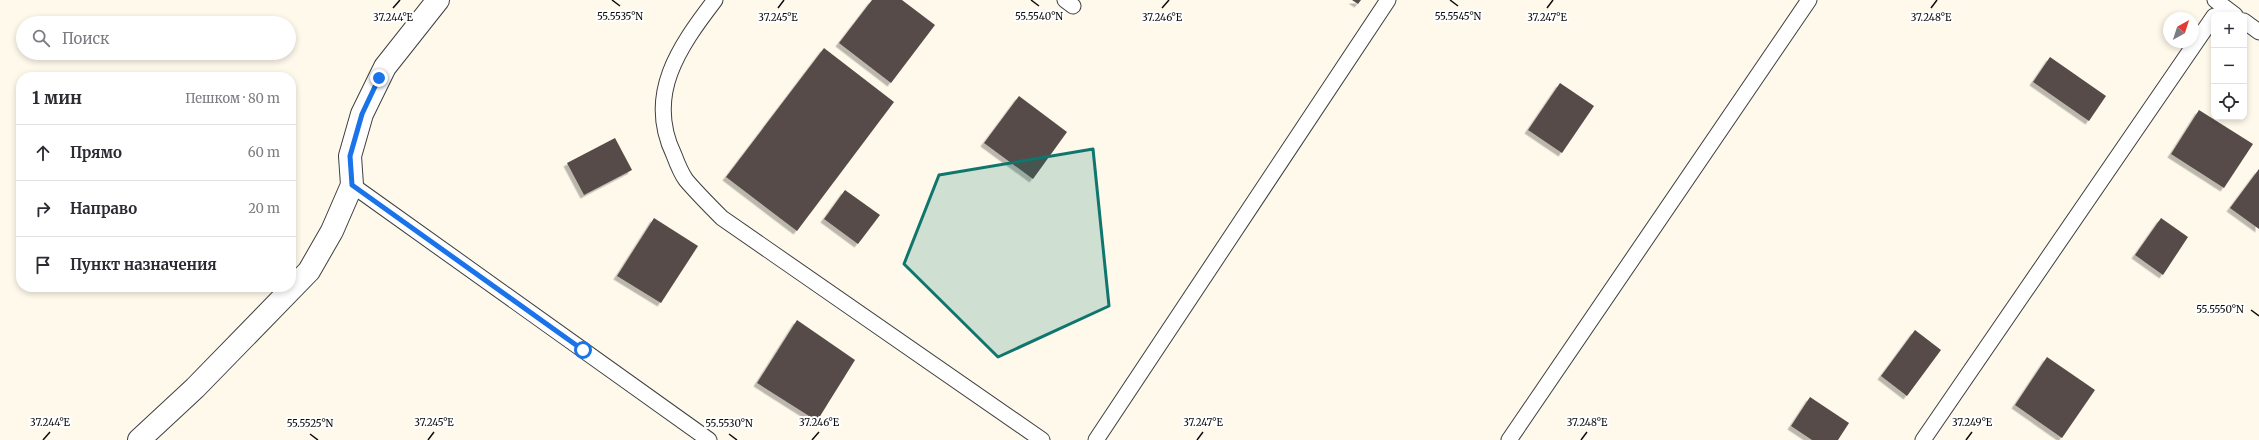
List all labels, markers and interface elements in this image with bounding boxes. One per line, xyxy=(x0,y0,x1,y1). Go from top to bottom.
text: 55.5535°N xyxy=(597,10,643,23)
text: 55.5540°N xyxy=(1015,10,1063,23)
text: 55.5545°N xyxy=(1435,10,1482,23)
text: 37.244°E xyxy=(373,11,414,24)
text: 37.245°E xyxy=(758,11,798,24)
text: 37.246°E xyxy=(1142,11,1183,24)
text: 37.247°E xyxy=(1527,11,1567,24)
text: 37.248°E xyxy=(1911,11,1952,24)
north arrow xyxy=(2163,12,2199,48)
map controls xyxy=(2211,12,2247,120)
button: + xyxy=(2211,12,2247,48)
search box xyxy=(16,16,296,60)
icon: search xyxy=(30,27,52,49)
text: Поиск xyxy=(62,29,109,48)
button: − xyxy=(2211,48,2247,84)
route end xyxy=(370,69,388,87)
button: locate xyxy=(2211,84,2247,120)
text: 1 мин xyxy=(32,87,82,109)
text: Пешком · 80 m xyxy=(185,90,280,107)
icon: ahead xyxy=(32,142,54,164)
text: Прямо xyxy=(70,143,122,162)
text: 60 m xyxy=(248,144,280,161)
icon: right xyxy=(32,198,54,220)
text: Направо xyxy=(70,199,137,218)
text: 20 m xyxy=(248,200,280,217)
icon: arrive xyxy=(32,254,54,276)
text: Пункт назначения xyxy=(70,255,217,274)
text: 55.5550°N xyxy=(2196,303,2244,316)
route start xyxy=(574,341,592,359)
text: 37.244°E xyxy=(30,416,71,429)
text: 37.245°E xyxy=(414,416,454,429)
text: 37.246°E xyxy=(799,416,840,429)
text: 37.247°E xyxy=(1183,416,1223,429)
text: 37.248°E xyxy=(1567,416,1608,429)
text: 37.249°E xyxy=(1952,416,1993,429)
text: 55.5525°N xyxy=(287,417,334,430)
text: 55.5530°N xyxy=(705,417,753,430)

